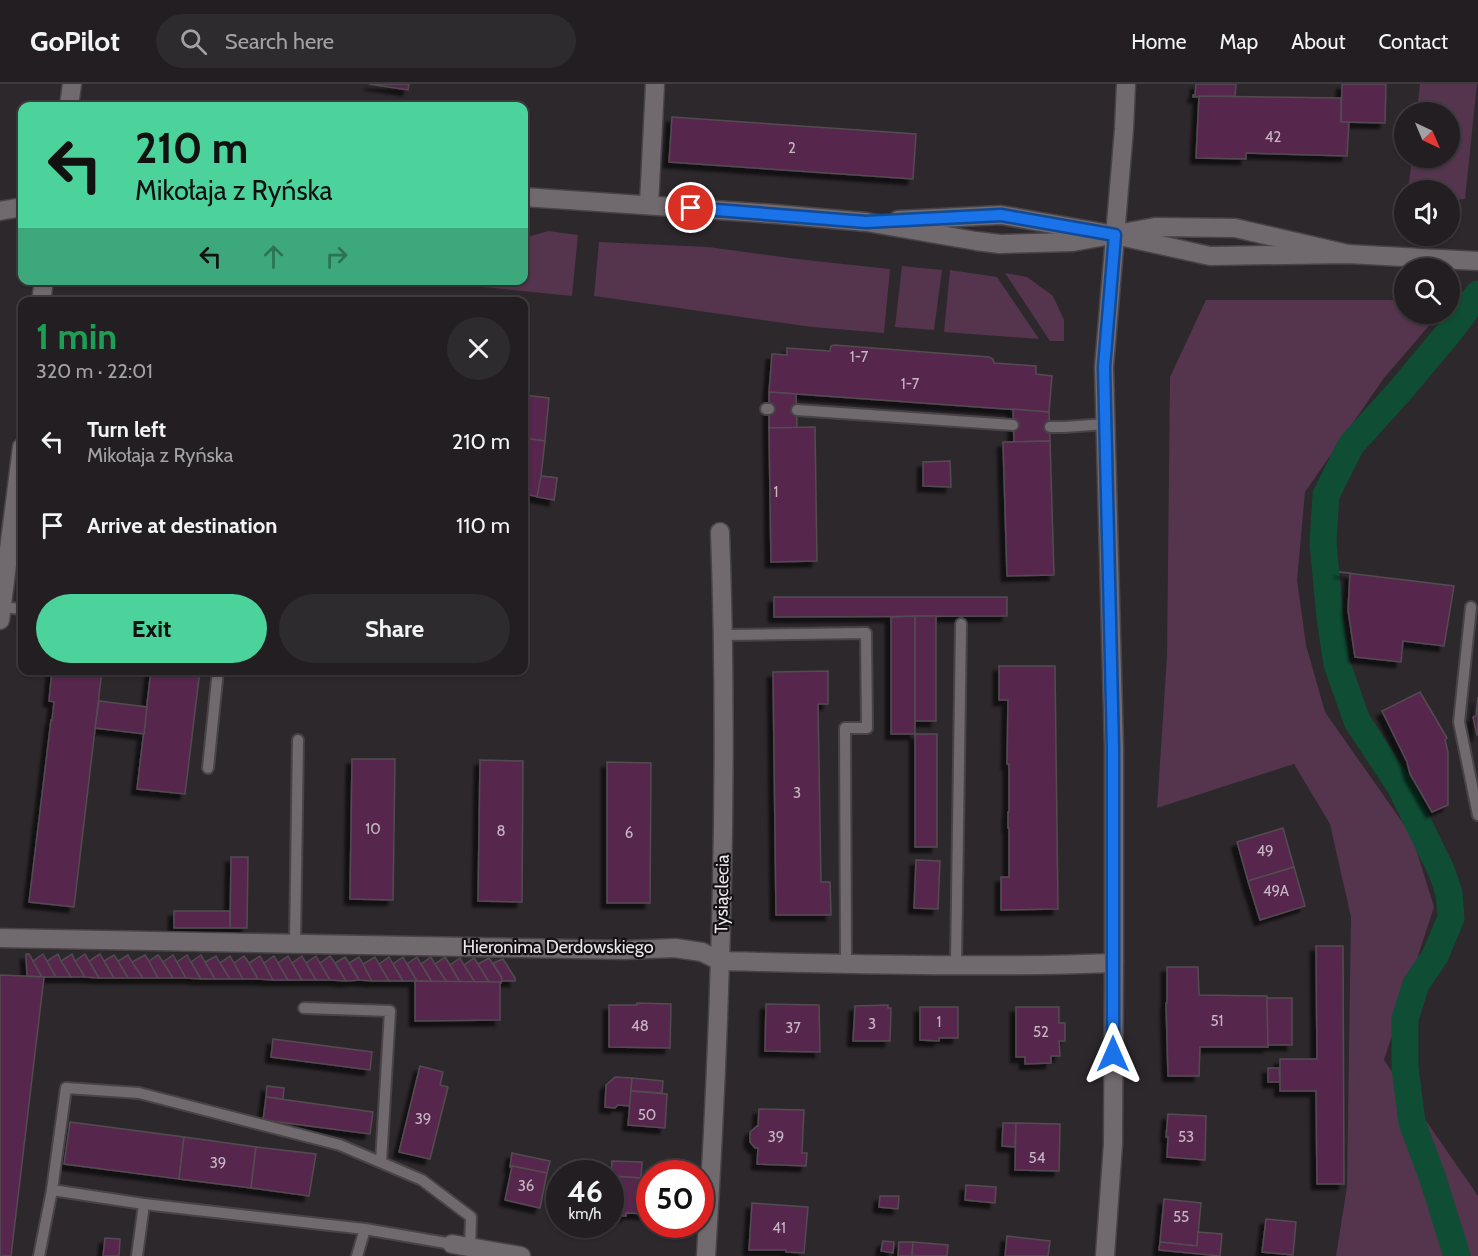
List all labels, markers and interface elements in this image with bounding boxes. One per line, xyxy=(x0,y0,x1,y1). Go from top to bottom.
search box xyxy=(156,14,576,68)
text: GoPilot xyxy=(30,24,120,58)
icon: search xyxy=(177,25,210,58)
text: Search here xyxy=(225,28,334,55)
text: Home xyxy=(1131,29,1187,54)
text: Map xyxy=(1220,29,1258,54)
text: About xyxy=(1291,29,1345,54)
text: Contact xyxy=(1378,29,1448,54)
north arrow xyxy=(1394,102,1460,168)
map controls xyxy=(1394,102,1460,324)
text: 210 m xyxy=(135,122,248,174)
icon: left xyxy=(36,126,114,204)
house number: 42 xyxy=(1265,128,1281,146)
house number: 2 xyxy=(788,139,796,157)
text: Mikołaja z Ryńska xyxy=(135,174,333,207)
button: sound xyxy=(1394,180,1460,246)
pin xyxy=(665,182,716,233)
icon: arrive xyxy=(674,191,707,224)
icon: left xyxy=(194,240,227,273)
icon: ahead xyxy=(257,240,290,273)
icon: right xyxy=(320,240,353,273)
button: search xyxy=(1394,258,1460,324)
text: 1 min xyxy=(36,314,117,358)
button: close xyxy=(447,317,510,380)
house number: 1-7 xyxy=(850,348,869,366)
text: 320 m · 22:01 xyxy=(36,359,153,383)
house number: 1-7 xyxy=(901,375,920,393)
text: Turn left xyxy=(87,416,166,443)
icon: left xyxy=(36,425,69,458)
text: 210 m xyxy=(452,428,510,455)
text: Mikołaja z Ryńska xyxy=(87,443,233,467)
house number: 1 xyxy=(774,483,778,501)
icon: arrive xyxy=(36,509,69,542)
text: Arrive at destination xyxy=(87,512,277,539)
text: 110 m xyxy=(456,512,510,539)
button: Exit xyxy=(36,594,267,663)
button: Share xyxy=(279,594,510,663)
house number: 3 xyxy=(793,784,801,802)
house number: 10 xyxy=(365,820,381,838)
house number: 8 xyxy=(496,822,506,840)
house number: 6 xyxy=(625,824,633,842)
house number: 49 xyxy=(1256,842,1274,860)
street label: Tysiąclecia xyxy=(710,854,734,934)
house number: 49A xyxy=(1263,882,1290,900)
street label: Hieronima Derdowskiego xyxy=(462,936,654,958)
house number: 51 xyxy=(1210,1012,1224,1030)
house number: 1 xyxy=(937,1013,941,1031)
house number: 3 xyxy=(868,1015,876,1033)
house number: 48 xyxy=(631,1017,649,1035)
house number: 37 xyxy=(785,1019,801,1037)
position arrow xyxy=(1081,1022,1145,1086)
house number: 52 xyxy=(1033,1023,1049,1041)
house number: 50 xyxy=(638,1106,656,1124)
house number: 39 xyxy=(415,1110,431,1128)
house number: 39 xyxy=(768,1128,784,1146)
house number: 53 xyxy=(1178,1128,1194,1146)
house number: 54 xyxy=(1029,1149,1046,1167)
house number: 39 xyxy=(210,1154,226,1172)
speed limit sign: 50 xyxy=(636,1160,714,1238)
text: 46 xyxy=(567,1173,603,1210)
house number: 36 xyxy=(518,1177,534,1195)
text: km/h xyxy=(569,1205,601,1223)
house number: 55 xyxy=(1173,1208,1189,1226)
house number: 41 xyxy=(772,1219,786,1237)

